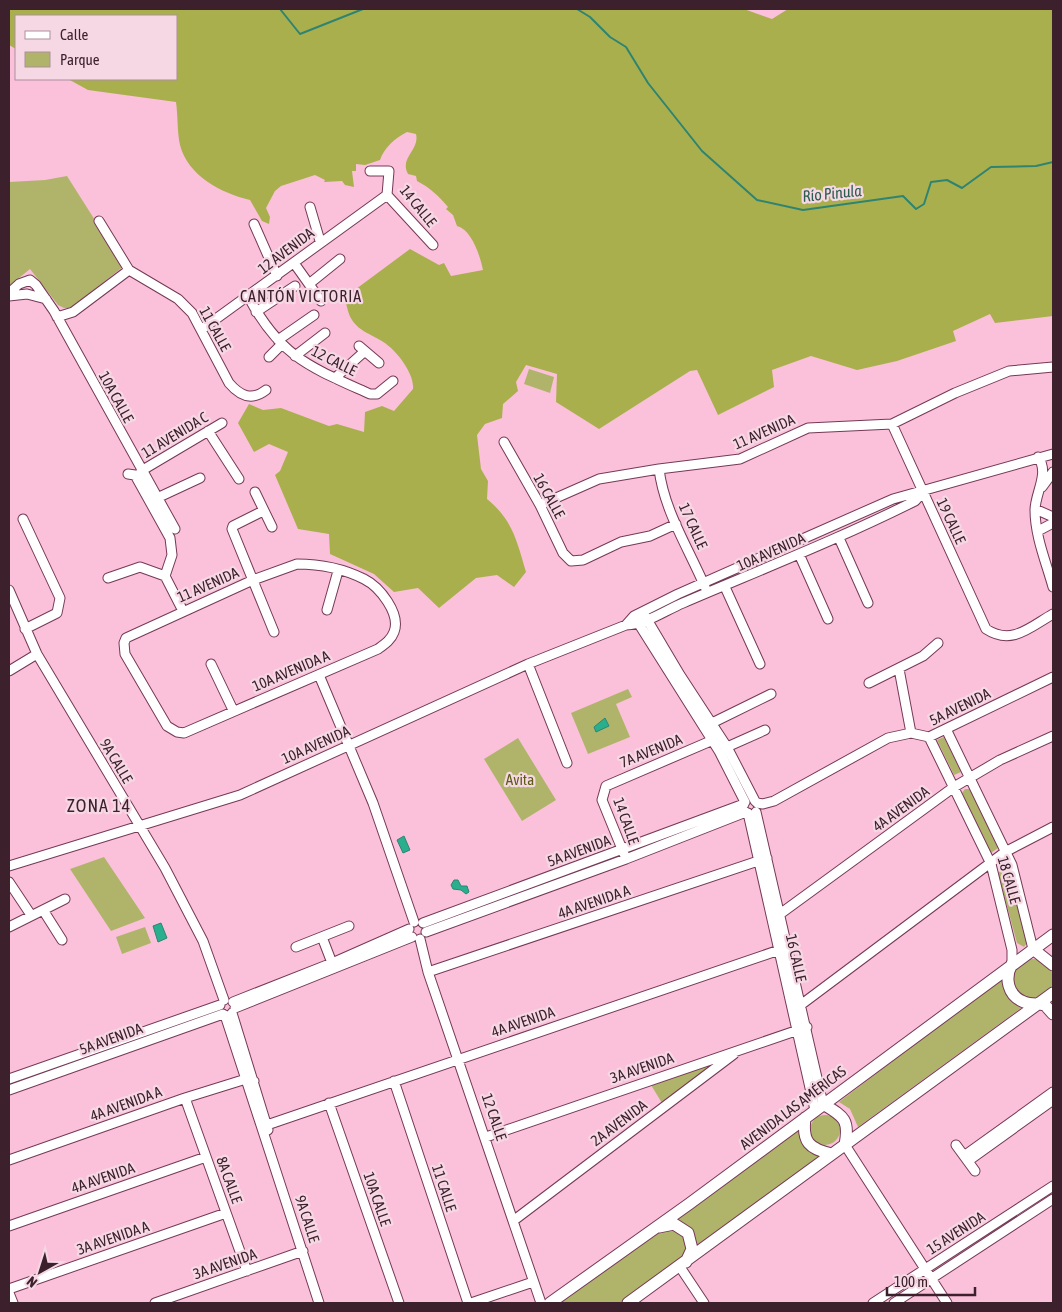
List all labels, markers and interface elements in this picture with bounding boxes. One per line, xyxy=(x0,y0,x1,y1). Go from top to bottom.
legend xyxy=(15,15,178,80)
text: Calle xyxy=(60,26,89,43)
text: Parque xyxy=(60,51,100,68)
water label: Río Pinula xyxy=(801,181,863,205)
street label: 14 CALLE xyxy=(397,182,441,230)
street label: 12 AVENIDA xyxy=(254,224,317,277)
district label: CANTÓN VICTORIA xyxy=(240,287,362,305)
street label: 11 CALLE xyxy=(196,304,235,355)
street label: 12 CALLE xyxy=(309,342,360,379)
street label: 10A CALLE xyxy=(96,368,138,426)
street label: 11 AVENIDA C xyxy=(139,408,211,461)
street label: 11 AVENIDA xyxy=(730,410,798,453)
street label: 16 CALLE xyxy=(530,471,569,522)
street label: 19 CALLE xyxy=(934,495,970,547)
street label: 17 CALLE xyxy=(676,500,711,552)
street label: 10A AVENIDA xyxy=(734,529,808,574)
street label: 11 AVENIDA xyxy=(174,563,242,606)
street label: 10A AVENIDA A xyxy=(250,646,333,694)
street label: 5A AVENIDA xyxy=(927,684,994,729)
street label: 10A AVENIDA xyxy=(279,722,353,767)
street label: 7A AVENIDA xyxy=(617,730,685,771)
street label: 9A CALLE xyxy=(97,736,137,786)
park label: Avita xyxy=(506,771,534,788)
street label: 4A AVENIDA xyxy=(869,782,933,835)
district label: ZONA 14 xyxy=(67,795,131,816)
street label: 14 CALLE xyxy=(610,795,643,847)
street label: 5A AVENIDA xyxy=(545,831,613,870)
street label: 18 CALLE xyxy=(995,854,1024,906)
street label: 4A AVENIDA A xyxy=(556,881,633,922)
street label: 16 CALLE xyxy=(783,932,810,984)
street label: 4A AVENIDA xyxy=(489,1003,557,1040)
street label: 5A AVENIDA xyxy=(77,1019,145,1058)
street label: 3A AVENIDA xyxy=(608,1049,676,1086)
street label: AVENIDA LAS AMÉRICAS xyxy=(736,1062,849,1153)
street label: 4A AVENIDA A xyxy=(88,1082,165,1124)
street label: 12 CALLE xyxy=(479,1091,511,1143)
street label: 2A AVENIDA xyxy=(587,1096,651,1149)
street label: 8A CALLE xyxy=(213,1154,246,1206)
street label: 4A AVENIDA xyxy=(69,1159,137,1196)
street label: 11 CALLE xyxy=(429,1162,460,1214)
street label: 10A CALLE xyxy=(360,1170,395,1228)
street label: 9A CALLE xyxy=(292,1193,323,1245)
street label: 15 AVENIDA xyxy=(924,1207,988,1258)
street label: 3A AVENIDA A xyxy=(75,1217,152,1258)
street label: 3A AVENIDA xyxy=(191,1245,259,1282)
north arrow xyxy=(15,1247,65,1297)
scale bar xyxy=(887,1264,974,1296)
text: N xyxy=(24,1273,40,1291)
text: 100 m xyxy=(894,1273,928,1290)

